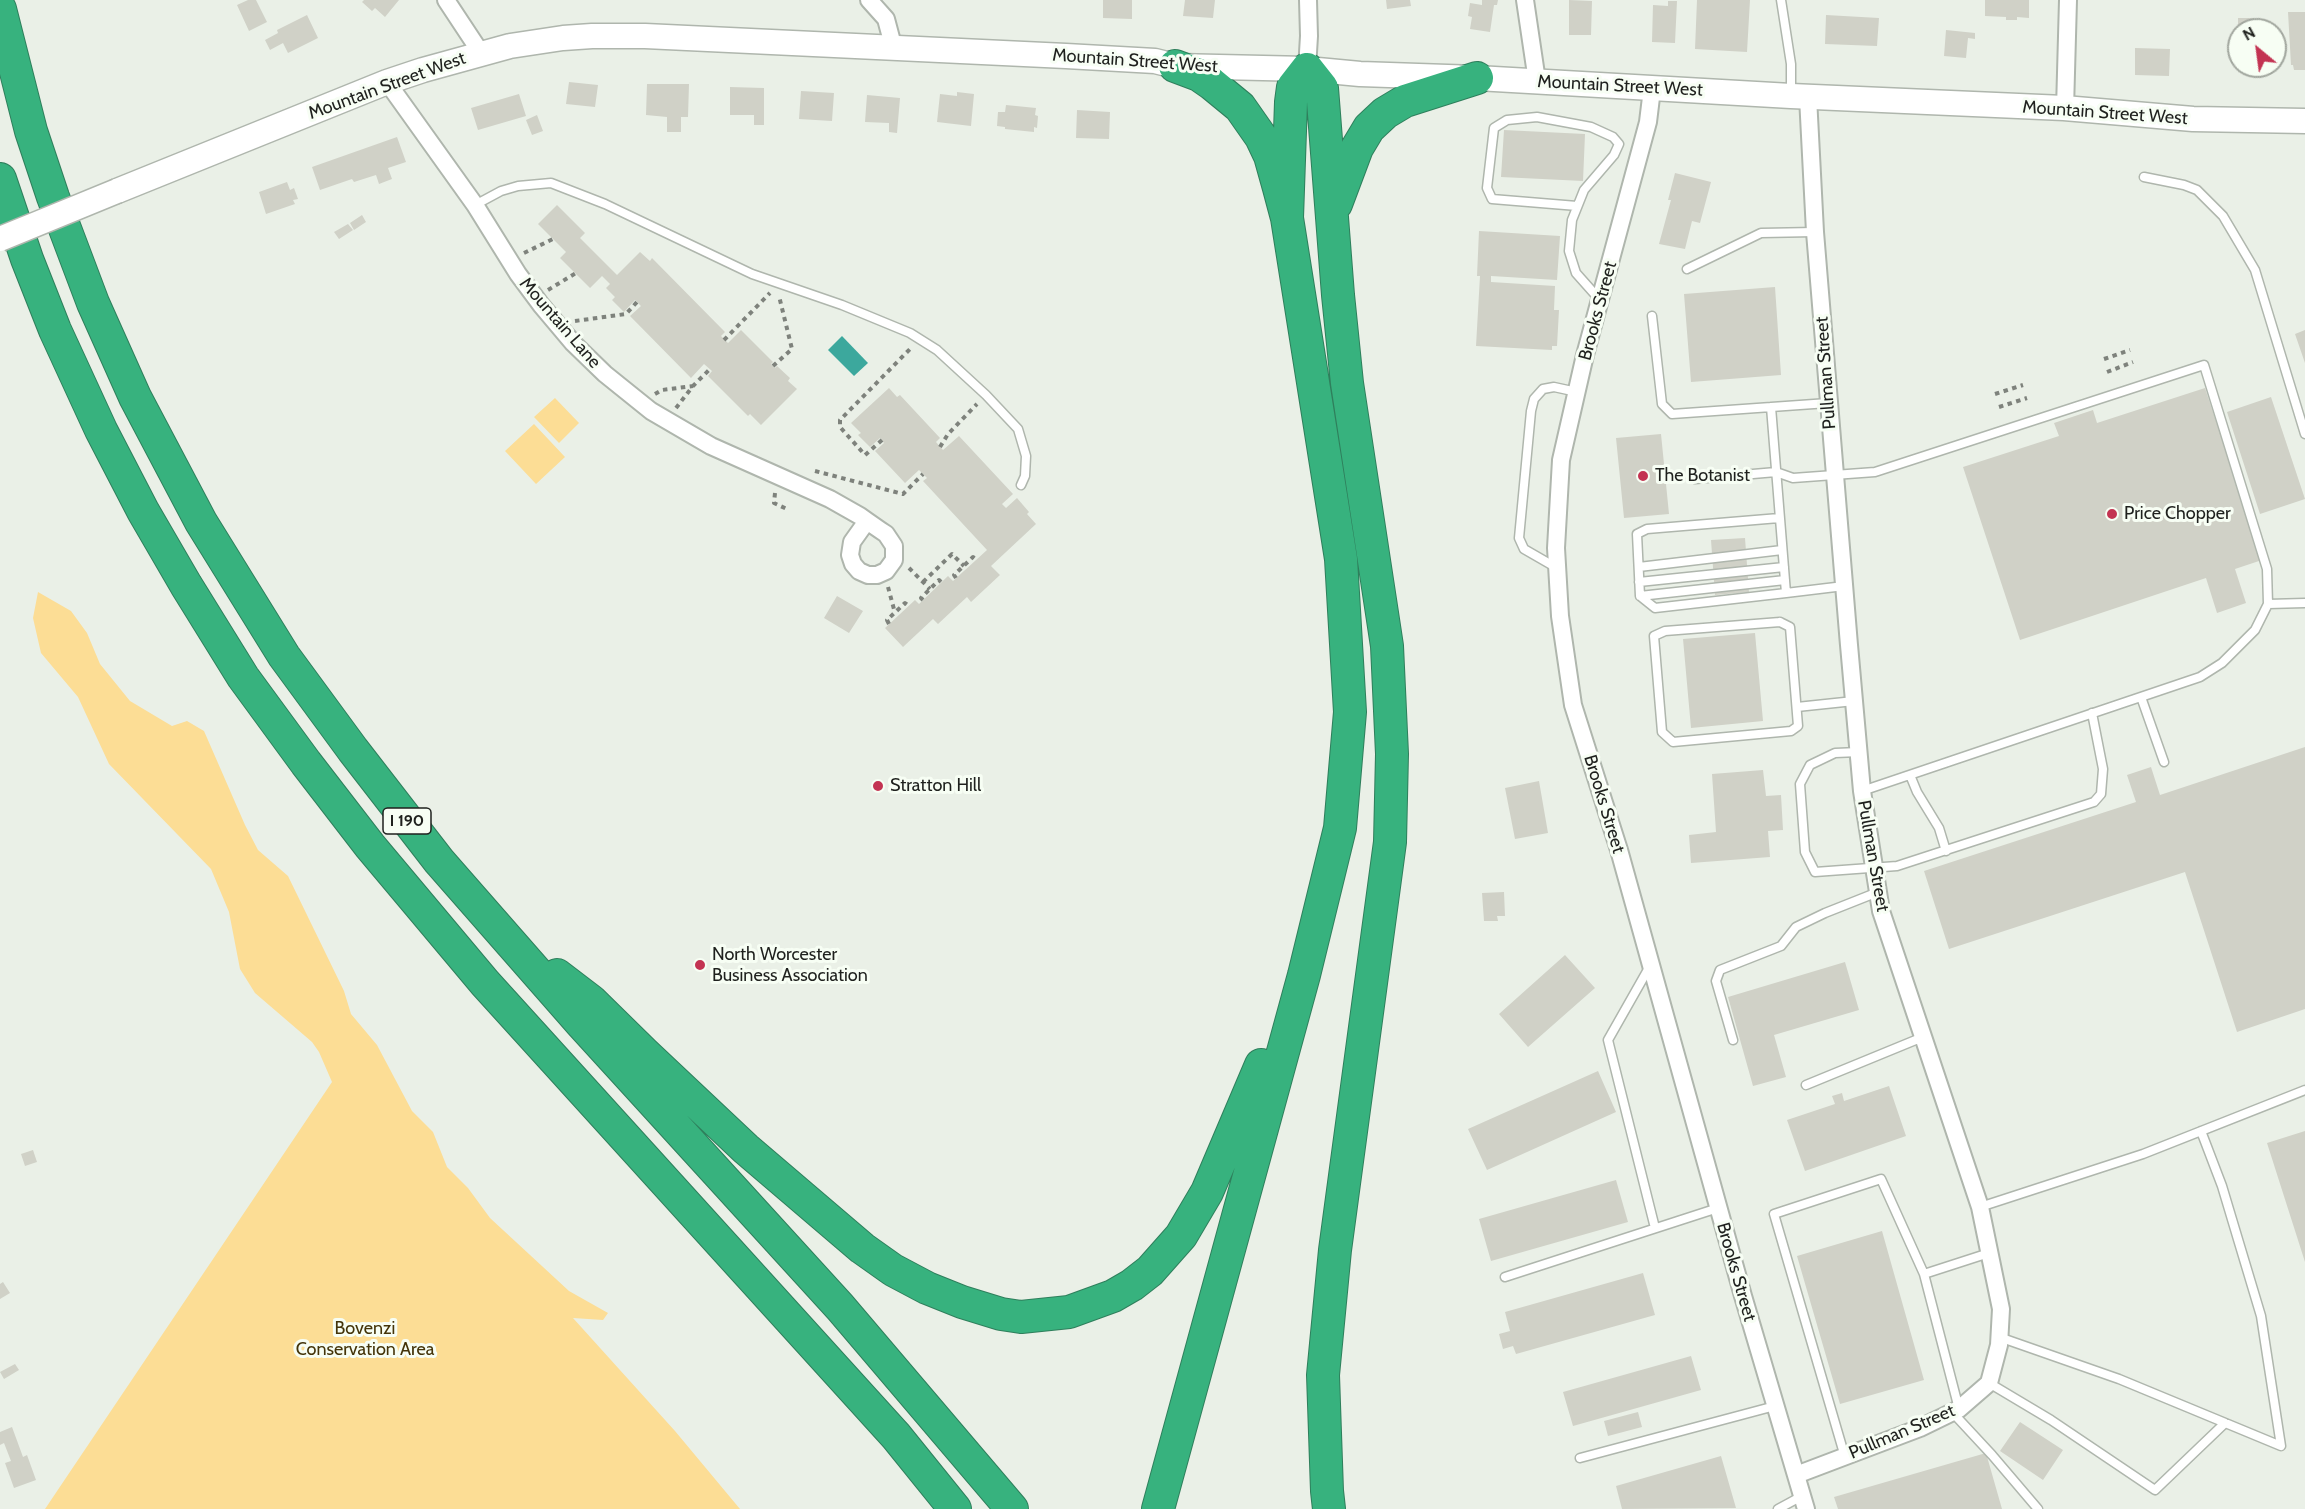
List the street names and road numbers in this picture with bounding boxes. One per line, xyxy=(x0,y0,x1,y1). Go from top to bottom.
street label: Mountain Street West xyxy=(1052,44,1218,78)
street label: Mountain Street West xyxy=(305,48,469,124)
street label: Mountain Street West xyxy=(1537,71,1703,101)
street label: Mountain Street West xyxy=(2022,96,2188,130)
street label: Brooks Street xyxy=(1574,259,1622,363)
street label: Mountain Lane xyxy=(515,273,605,373)
street label: Pullman Street xyxy=(1811,316,1841,430)
street label: Brooks Street xyxy=(1579,752,1629,856)
street label: Pullman Street xyxy=(1853,799,1893,913)
road number: I 190 xyxy=(383,808,431,834)
street label: Brooks Street xyxy=(1712,1220,1760,1324)
street label: Pullman Street xyxy=(1846,1400,1958,1464)

